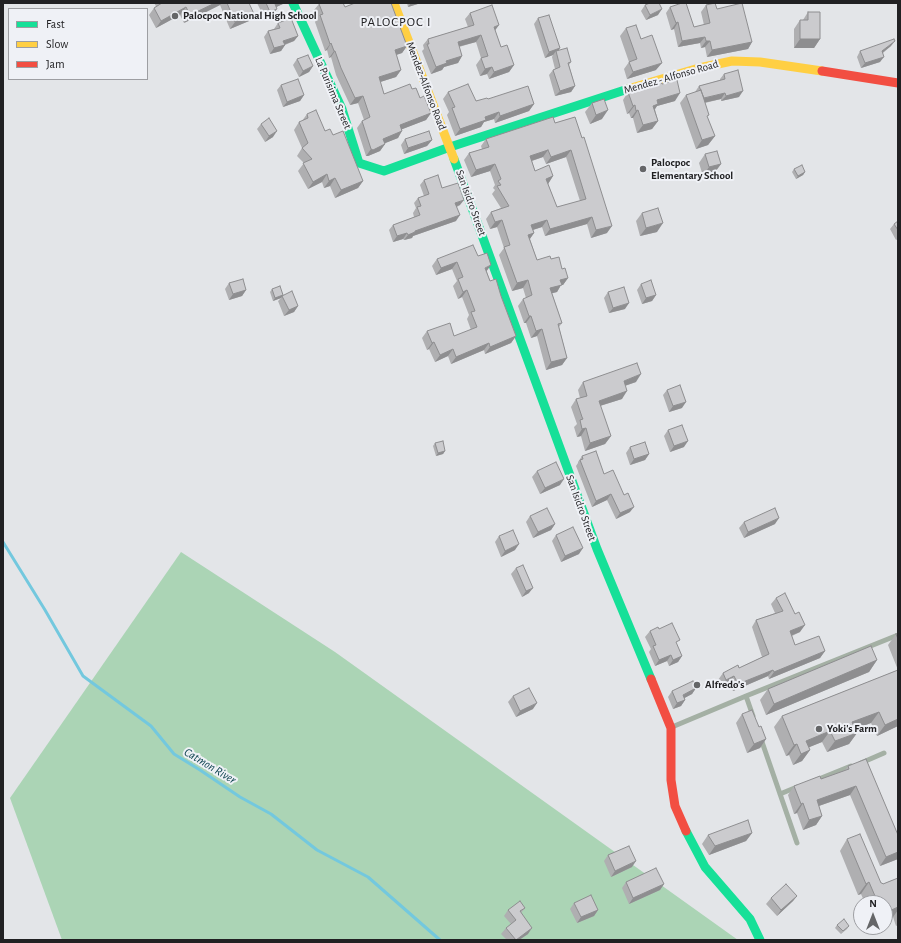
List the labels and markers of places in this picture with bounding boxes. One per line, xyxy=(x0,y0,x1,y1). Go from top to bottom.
place label: Palocpoc National High School xyxy=(183,9,317,23)
marker: Palocpoc National High School xyxy=(170,11,180,21)
place label: Palocpoc Elementary School xyxy=(651,156,733,182)
marker: Palocpoc Elementary School xyxy=(638,164,648,174)
place label: Alfredo's xyxy=(705,678,744,692)
marker: Alfredo's xyxy=(692,680,702,690)
place label: Yoki's Farm xyxy=(827,722,877,736)
marker: Yoki's Farm xyxy=(814,724,824,734)

